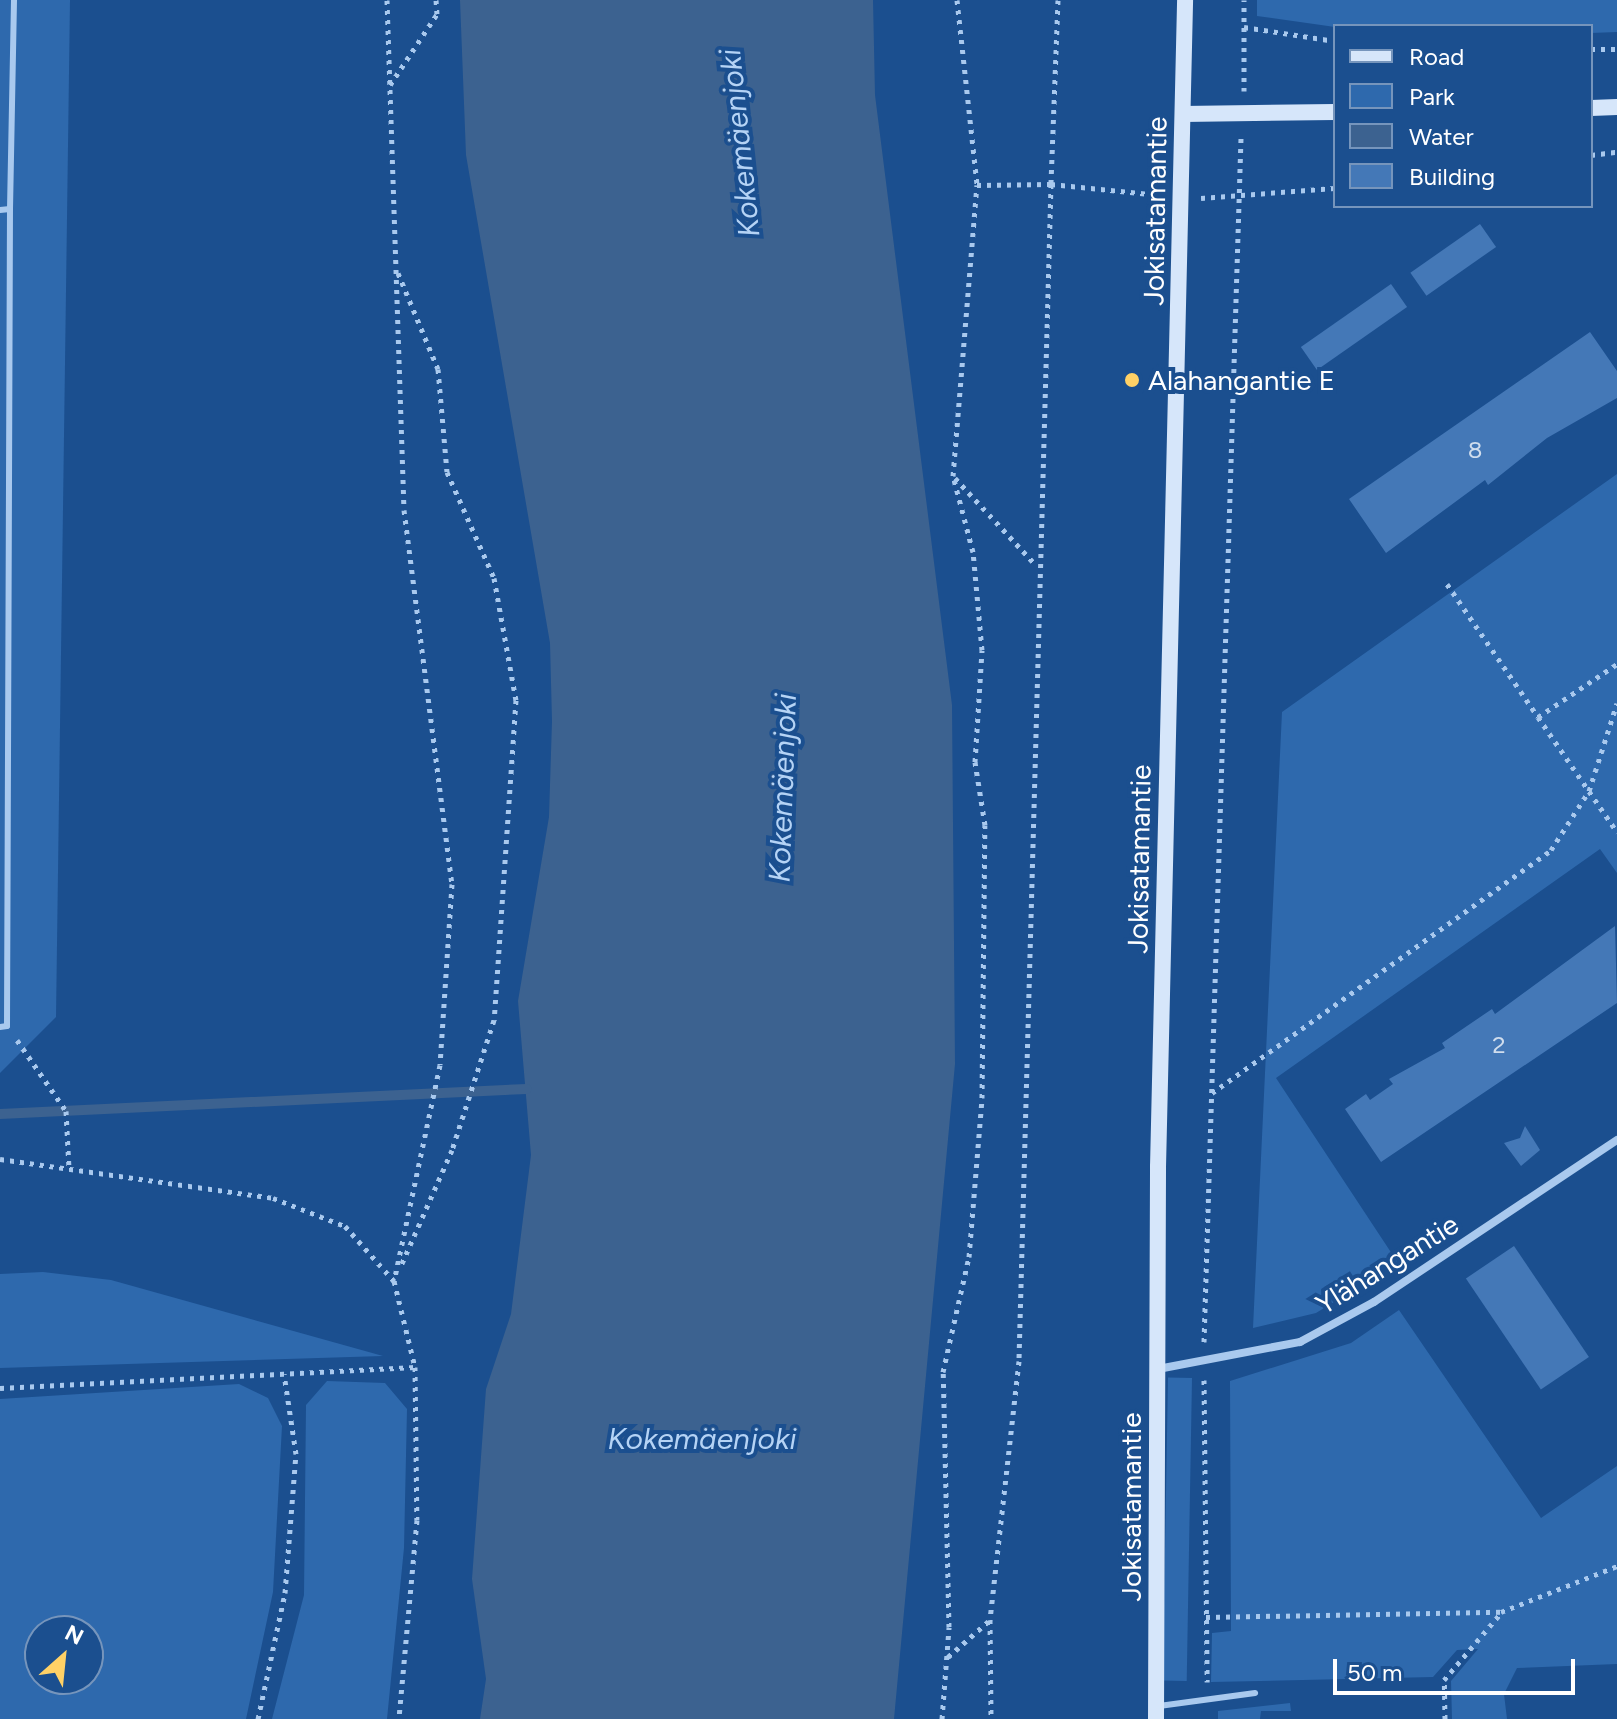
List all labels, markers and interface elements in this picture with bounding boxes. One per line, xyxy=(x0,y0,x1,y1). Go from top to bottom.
legend xyxy=(1333,24,1593,208)
text: Road xyxy=(1409,42,1464,71)
water label: Kokemäenjoki xyxy=(712,47,768,239)
text: Park xyxy=(1409,82,1455,111)
street label: Jokisatamantie xyxy=(1137,116,1173,306)
text: Water xyxy=(1409,122,1474,151)
text: Building xyxy=(1409,162,1495,191)
place label: Alahangantie E xyxy=(1148,363,1335,397)
marker: Alahangantie E xyxy=(1123,371,1141,389)
house number: 8 xyxy=(1468,436,1482,464)
water label: Kokemäenjoki xyxy=(762,693,804,883)
street label: Jokisatamantie xyxy=(1121,764,1157,954)
house number: 2 xyxy=(1492,1031,1506,1059)
street label: Ylähangantie xyxy=(1310,1207,1464,1321)
street label: Jokisatamantie xyxy=(1114,1413,1148,1601)
water label: Kokemäenjoki xyxy=(607,1421,797,1457)
north arrow xyxy=(24,1615,104,1695)
text: N xyxy=(60,1619,88,1651)
scale bar xyxy=(1337,1643,1579,1693)
text: 50 m xyxy=(1347,1658,1403,1687)

